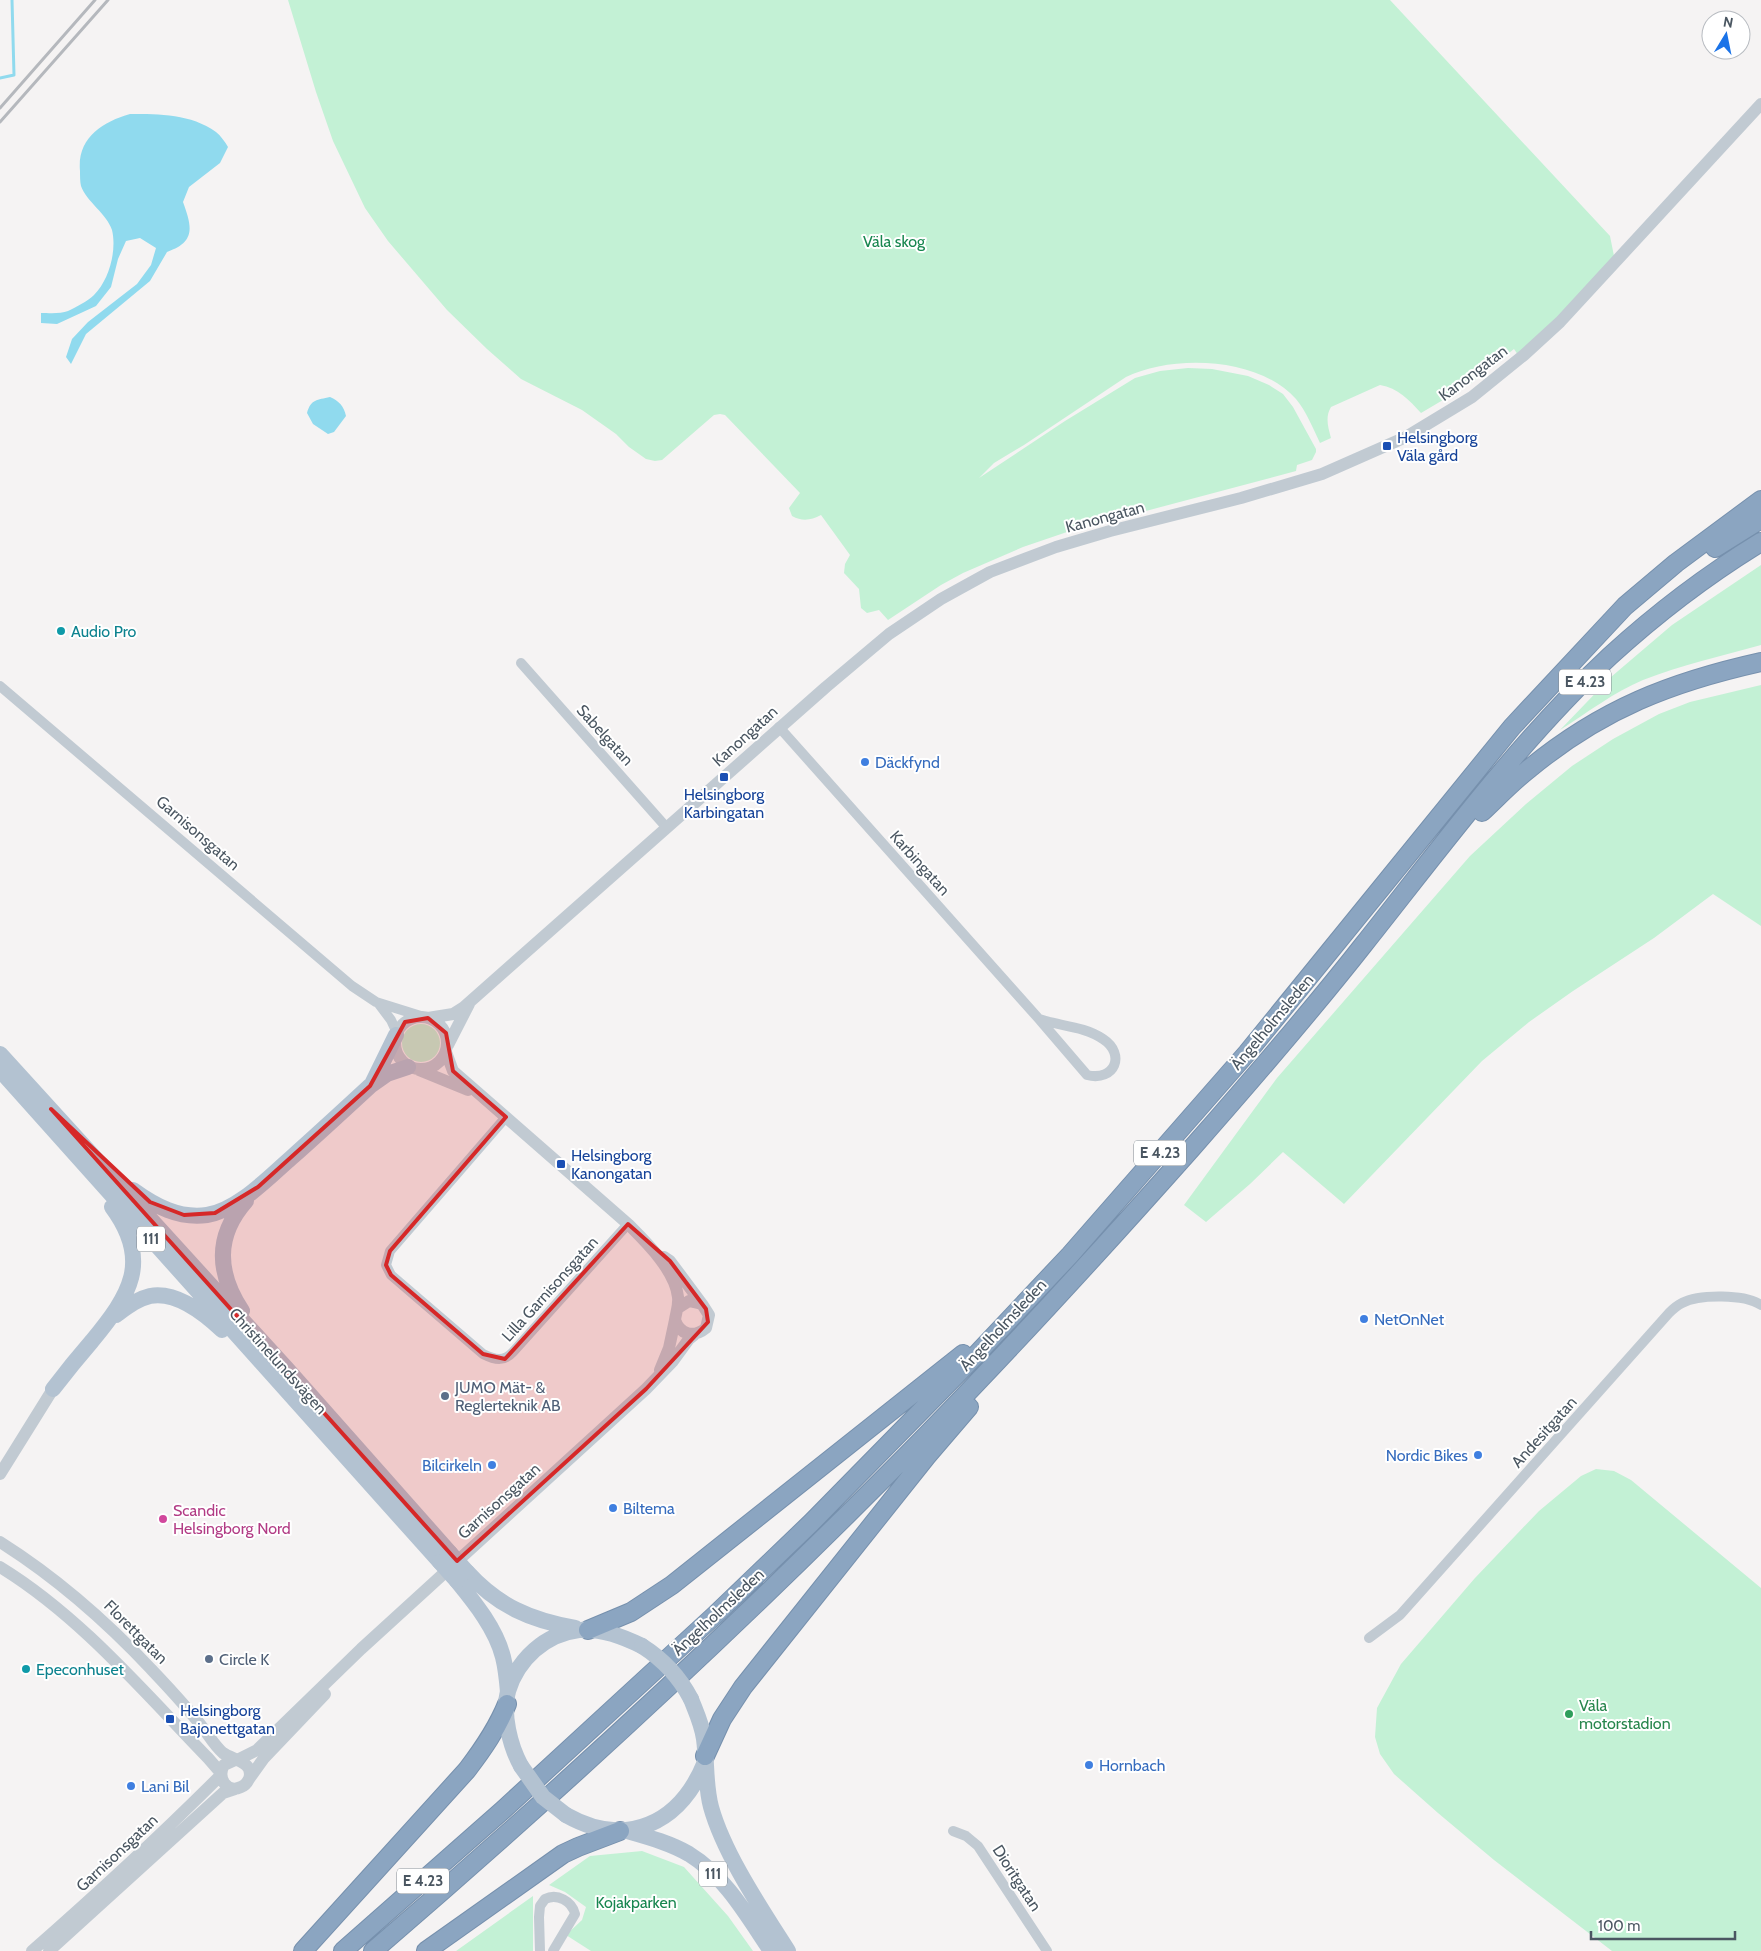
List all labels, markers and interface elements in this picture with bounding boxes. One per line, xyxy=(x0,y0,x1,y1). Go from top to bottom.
north arrow xyxy=(1701,10,1751,60)
text: N xyxy=(1722,12,1735,32)
park label: Väla skog xyxy=(863,232,926,251)
street label: Kanongatan xyxy=(1435,341,1511,405)
place label: Helsingborg Väla gård xyxy=(1397,428,1479,465)
marker: Helsingborg Väla gård xyxy=(1381,440,1393,452)
street label: Kanongatan xyxy=(1063,497,1147,537)
place label: Audio Pro xyxy=(71,622,137,641)
marker: Audio Pro xyxy=(55,625,67,637)
road number: E 4.23 xyxy=(1559,670,1611,694)
street label: Sabelgatan xyxy=(573,701,637,769)
street label: Kanongatan xyxy=(709,702,781,770)
place label: Däckfynd xyxy=(875,753,940,772)
marker: Däckfynd xyxy=(859,756,871,768)
marker: Helsingborg Karbingatan xyxy=(718,771,730,783)
place label: Helsingborg Karbingatan xyxy=(684,785,765,822)
street label: Garnisonsgatan xyxy=(152,792,244,874)
street label: Karbingatan xyxy=(886,827,954,899)
street label: Ängelholmsleden xyxy=(1227,970,1317,1074)
road number: E 4.23 xyxy=(1134,1140,1186,1166)
place label: Helsingborg Kanongatan xyxy=(571,1146,653,1183)
marker: Helsingborg Kanongatan xyxy=(555,1158,567,1170)
road number: 111 xyxy=(137,1226,165,1252)
street label: Lilla Garnisonsgatan xyxy=(498,1233,602,1345)
street label: Ängelholmsleden xyxy=(956,1275,1050,1375)
street label: Christinelundsvägen xyxy=(225,1304,331,1418)
place label: NetOnNet xyxy=(1374,1310,1445,1329)
marker: NetOnNet xyxy=(1358,1313,1370,1325)
place label: JUMO Mät- & Reglerteknik AB xyxy=(454,1378,561,1415)
marker: JUMO Mät- & Reglerteknik AB xyxy=(439,1390,451,1402)
street label: Andesitgatan xyxy=(1507,1393,1581,1471)
place label: Nordic Bikes xyxy=(1386,1446,1468,1465)
marker: Nordic Bikes xyxy=(1472,1449,1484,1461)
place label: Bilcirkeln xyxy=(422,1456,482,1475)
street label: Garnisonsgatan xyxy=(454,1459,544,1543)
marker: Bilcirkeln xyxy=(486,1459,498,1471)
place label: Biltema xyxy=(623,1499,675,1518)
place label: Scandic Helsingborg Nord xyxy=(173,1501,291,1538)
marker: Biltema xyxy=(607,1502,619,1514)
marker: Scandic Helsingborg Nord xyxy=(157,1513,169,1525)
street label: Ängelholmsleden xyxy=(668,1565,768,1659)
street label: Florettgatan xyxy=(100,1596,172,1668)
place label: Circle K xyxy=(219,1650,269,1669)
marker: Circle K xyxy=(203,1653,215,1665)
place label: Epeconhuset xyxy=(36,1660,125,1679)
marker: Epeconhuset xyxy=(20,1663,32,1675)
place label: Väla motorstadion xyxy=(1579,1696,1671,1733)
place label: Helsingborg Bajonettgatan xyxy=(180,1701,275,1738)
marker: Väla motorstadion xyxy=(1563,1708,1575,1720)
marker: Helsingborg Bajonettgatan xyxy=(164,1713,176,1725)
place label: Hornbach xyxy=(1099,1756,1165,1775)
marker: Hornbach xyxy=(1083,1759,1095,1771)
place label: Lani Bil xyxy=(141,1777,189,1796)
marker: Lani Bil xyxy=(125,1780,137,1792)
street label: Garnisonsgatan xyxy=(72,1810,162,1896)
street label: Dioritgatan xyxy=(989,1841,1045,1915)
road number: 111 xyxy=(699,1862,727,1886)
road number: E 4.23 xyxy=(397,1868,449,1894)
park label: Kojakparken xyxy=(595,1893,677,1912)
scale bar xyxy=(1591,1908,1735,1940)
text: 100 m xyxy=(1598,1917,1640,1935)

